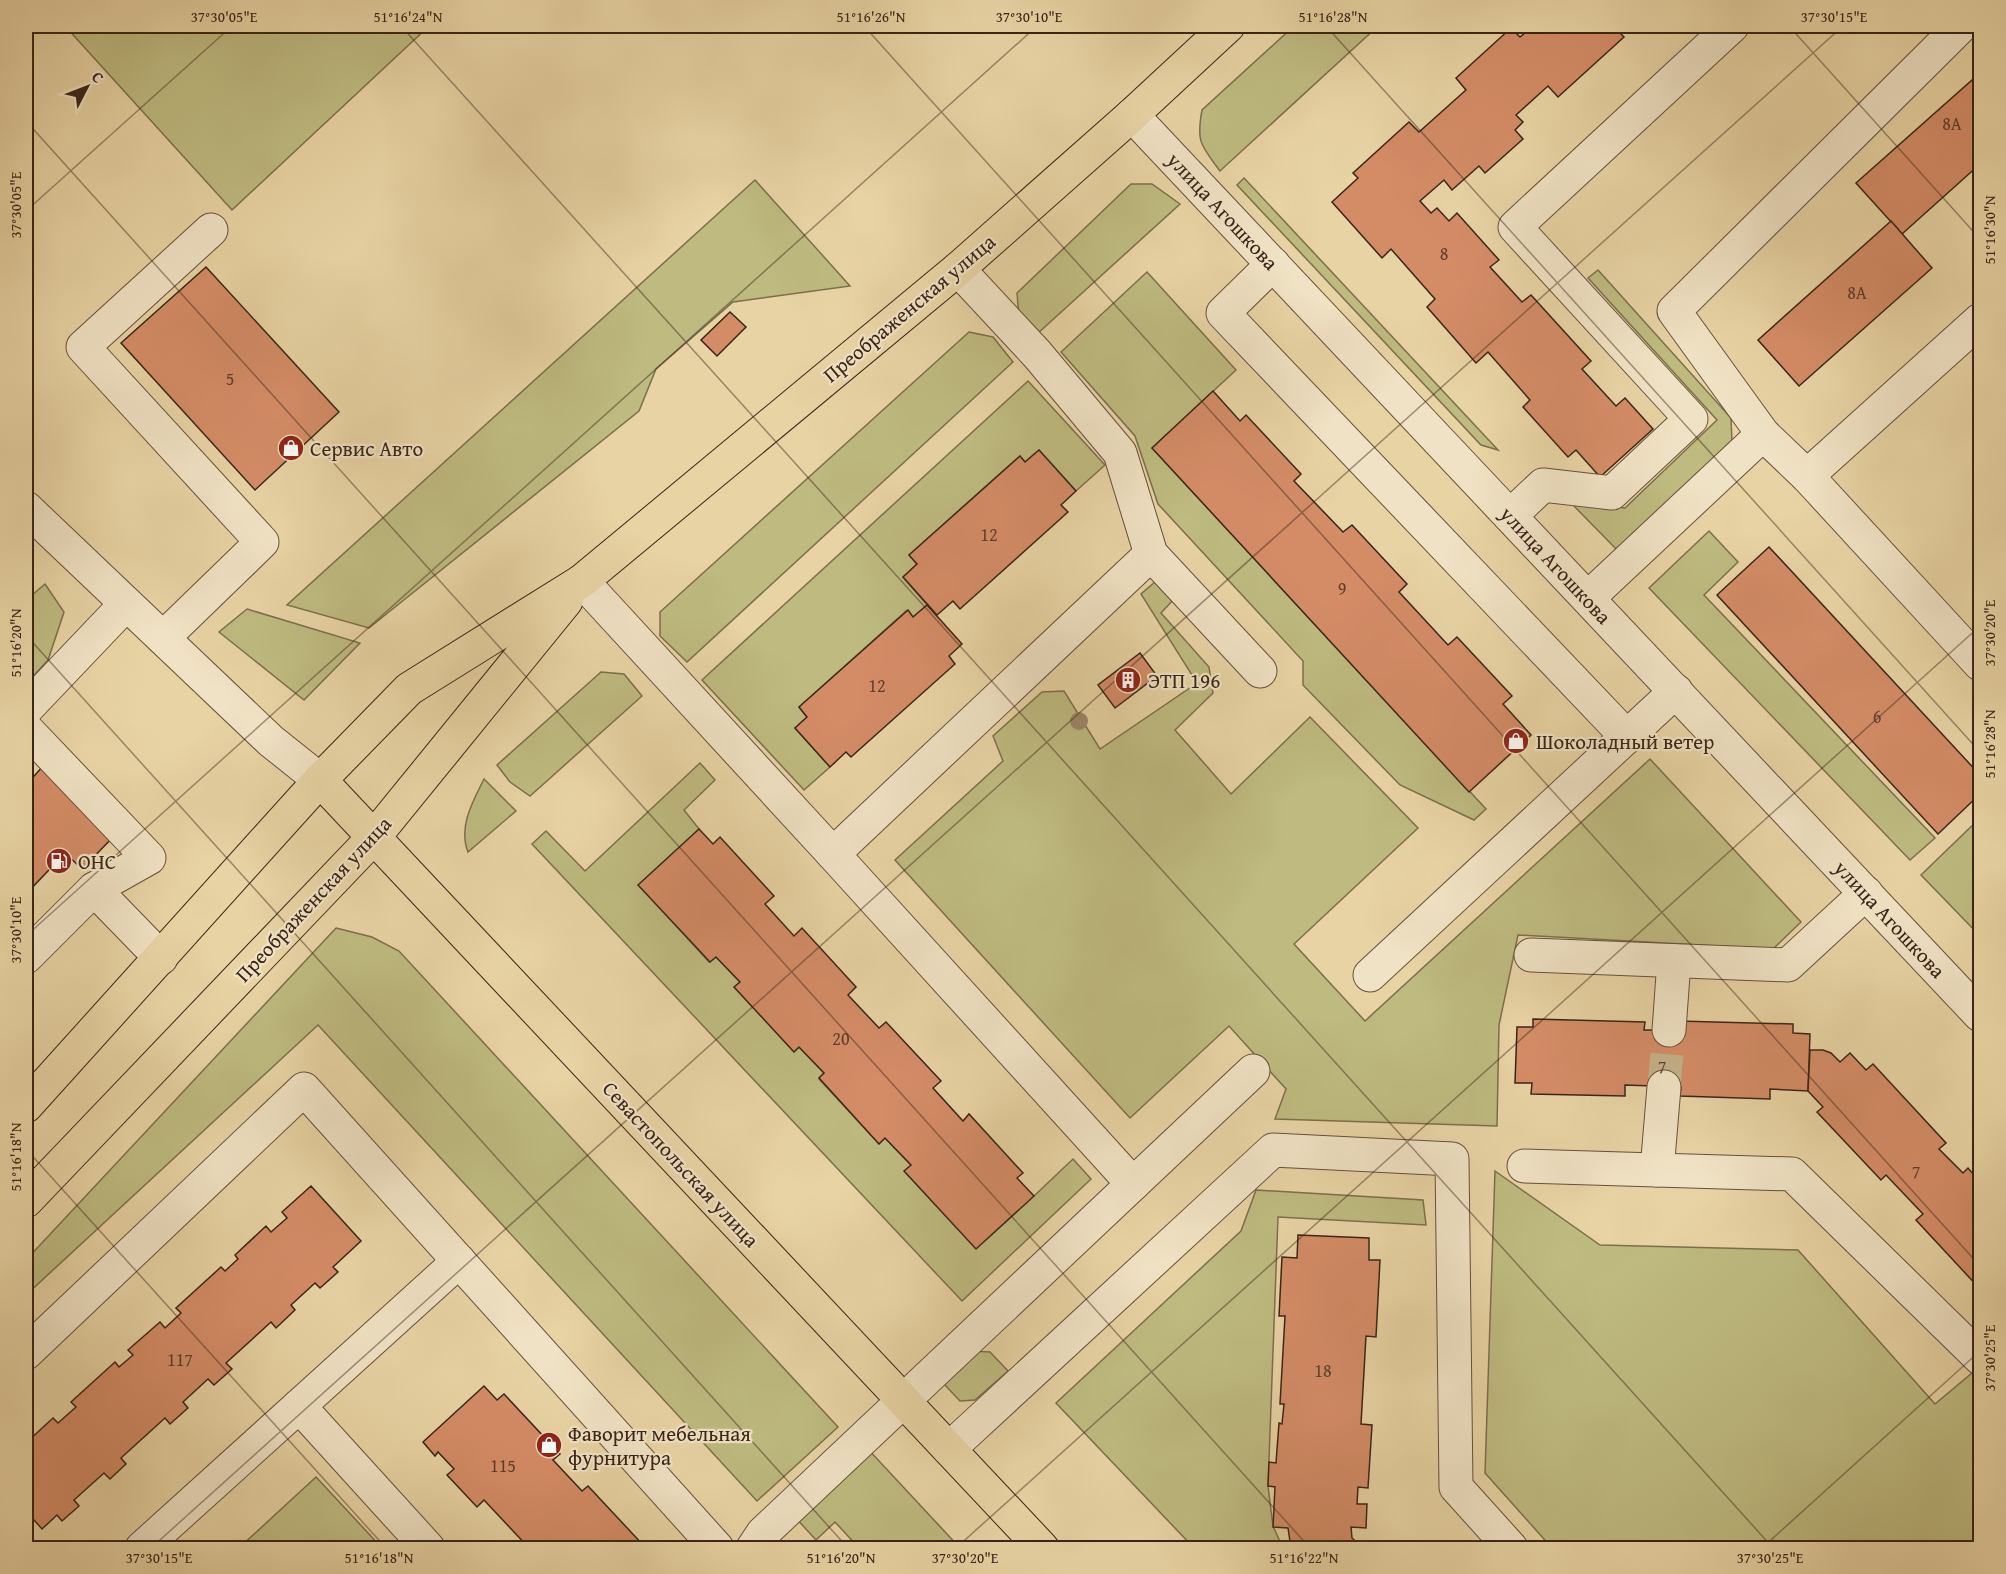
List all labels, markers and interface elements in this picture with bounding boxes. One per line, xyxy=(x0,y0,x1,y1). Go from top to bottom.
text: 37°30'05"E xyxy=(191,6,258,27)
text: 51°16'24"N xyxy=(374,6,443,27)
text: 51°16'26"N xyxy=(837,6,906,27)
text: 37°30'10"E xyxy=(996,6,1063,27)
text: 51°16'28"N xyxy=(1299,6,1368,27)
text: 37°30'15"E xyxy=(1801,6,1868,27)
north arrow xyxy=(57,57,117,117)
text: С xyxy=(86,66,110,88)
house number: 8А xyxy=(1942,110,1962,137)
street label: улица Агошкова xyxy=(1159,144,1286,277)
text: 37°30'05"E xyxy=(5,171,26,238)
text: 51°16'30"N xyxy=(1979,195,2000,264)
street label: Преображенская улица xyxy=(816,226,1002,390)
house number: 8 xyxy=(1440,240,1448,267)
house number: 8А xyxy=(1847,279,1867,306)
house number: 5 xyxy=(226,365,234,392)
shop icon: Сервис Авто xyxy=(276,433,306,463)
place label: Сервис Авто xyxy=(310,433,423,464)
street label: улица Агошкова xyxy=(1492,498,1619,631)
house number: 12 xyxy=(980,521,998,548)
house number: 9 xyxy=(1338,575,1346,602)
text: 37°30'20"E xyxy=(1979,599,2000,666)
text: 51°16'20"N xyxy=(5,608,26,677)
building icon: ЭТП 196 xyxy=(1113,665,1143,695)
place label: ЭТП 196 xyxy=(1148,665,1220,696)
house number: 12 xyxy=(868,672,886,699)
house number: 6 xyxy=(1873,703,1881,730)
text: 51°16'28"N xyxy=(1979,709,2000,778)
shop icon: Шоколадный ветер xyxy=(1501,726,1531,756)
place label: Шоколадный ветер xyxy=(1536,726,1714,757)
street label: Преображенская улица xyxy=(228,809,398,989)
fuel station icon: ОНС xyxy=(44,846,74,876)
place label: ОНС xyxy=(78,846,116,877)
street label: улица Агошкова xyxy=(1826,852,1953,985)
text: 37°30'10"E xyxy=(5,896,26,963)
house number: 20 xyxy=(832,1025,850,1052)
house number: 7 xyxy=(1658,1053,1666,1080)
street label: Севастопольская улица xyxy=(595,1074,767,1254)
text: 51°16'18"N xyxy=(5,1122,26,1191)
house number: 7 xyxy=(1912,1158,1920,1185)
text: 37°30'25"E xyxy=(1979,1324,2000,1391)
house number: 117 xyxy=(167,1346,193,1373)
house number: 18 xyxy=(1314,1357,1332,1384)
place label: Фаворит мебельная фурнитура xyxy=(568,1418,751,1473)
shop icon: Фаворит мебельная фурнитура xyxy=(534,1430,564,1460)
house number: 115 xyxy=(490,1452,516,1479)
text: 37°30'15"E xyxy=(126,1547,193,1568)
text: 51°16'18"N xyxy=(345,1547,414,1568)
text: 51°16'20"N xyxy=(807,1547,876,1568)
text: 37°30'20"E xyxy=(932,1547,999,1568)
text: 51°16'22"N xyxy=(1270,1547,1339,1568)
text: 37°30'25"E xyxy=(1737,1547,1804,1568)

